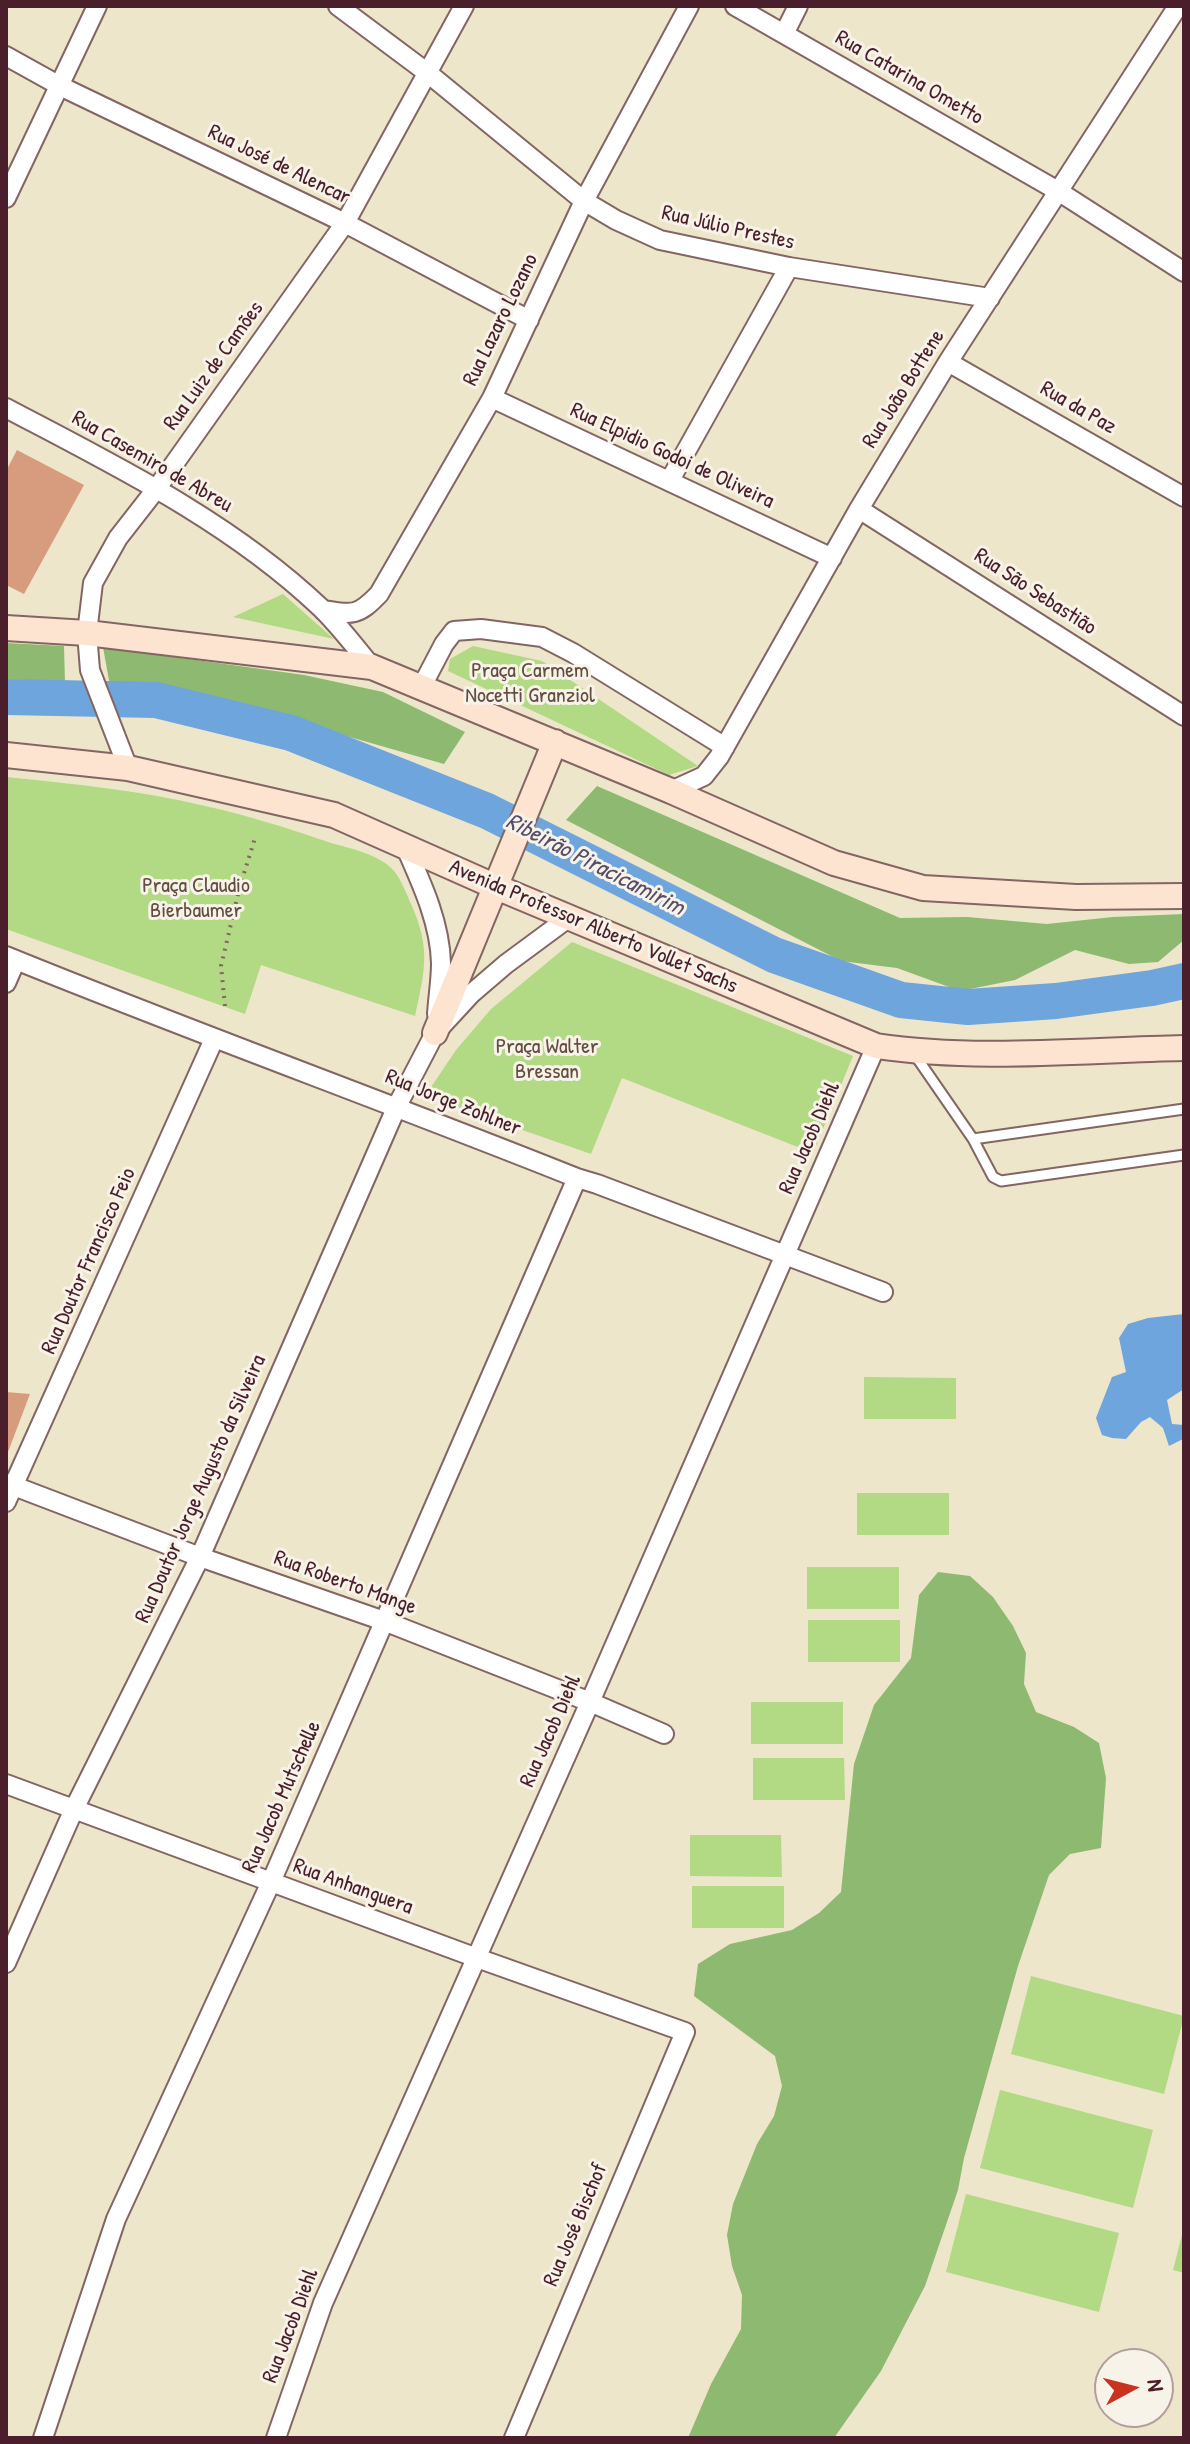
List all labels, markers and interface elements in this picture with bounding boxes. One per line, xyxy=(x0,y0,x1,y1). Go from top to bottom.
street label: Rua Catarina Ometto xyxy=(830,25,988,131)
street label: Rua José de Alencar xyxy=(204,119,354,211)
street label: Rua Júlio Prestes xyxy=(659,200,797,256)
street label: Rua Lazaro Lozano xyxy=(458,250,544,390)
street label: Rua Luiz de Camões xyxy=(158,296,270,436)
street label: Rua João Bottene xyxy=(857,325,951,453)
street label: Rua da Paz xyxy=(1035,376,1121,440)
street label: Rua Elpidio Godoi de Oliveira xyxy=(566,397,778,515)
street label: Rua Casemiro de Abreu xyxy=(67,405,237,519)
street label: Rua São Sebastião xyxy=(969,543,1101,641)
park label: Praça Carmem Nocetti Granziol xyxy=(465,658,595,710)
water label: Ribeirão Piracicamirim xyxy=(501,808,689,922)
street label: Avenida Professor Alberto Vollet Sachs xyxy=(445,854,741,1000)
park label: Praça Claudio Bierbaumer xyxy=(142,873,250,924)
park label: Praça Walter Bressan xyxy=(496,1034,598,1086)
street label: Rua Jorge Zohlner xyxy=(381,1064,525,1142)
street label: Rua Jacob Diehl xyxy=(774,1078,846,1198)
street label: Rua Doutor Francisco Feio xyxy=(36,1164,142,1358)
street label: Rua Doutor Jorge Augusto da Silveira xyxy=(130,1351,272,1627)
street label: Rua Roberto Mange xyxy=(270,1545,420,1621)
street label: Rua Jacob Diehl xyxy=(515,1671,587,1791)
street label: Rua Jacob Mutschelle xyxy=(237,1717,327,1877)
street label: Rua Anhanguera xyxy=(290,1853,416,1921)
street label: Rua José Bischof xyxy=(538,2160,614,2290)
street label: Rua Jacob Diehl xyxy=(257,2265,325,2387)
north arrow xyxy=(1094,2348,1174,2428)
text: N xyxy=(1140,2378,1171,2393)

